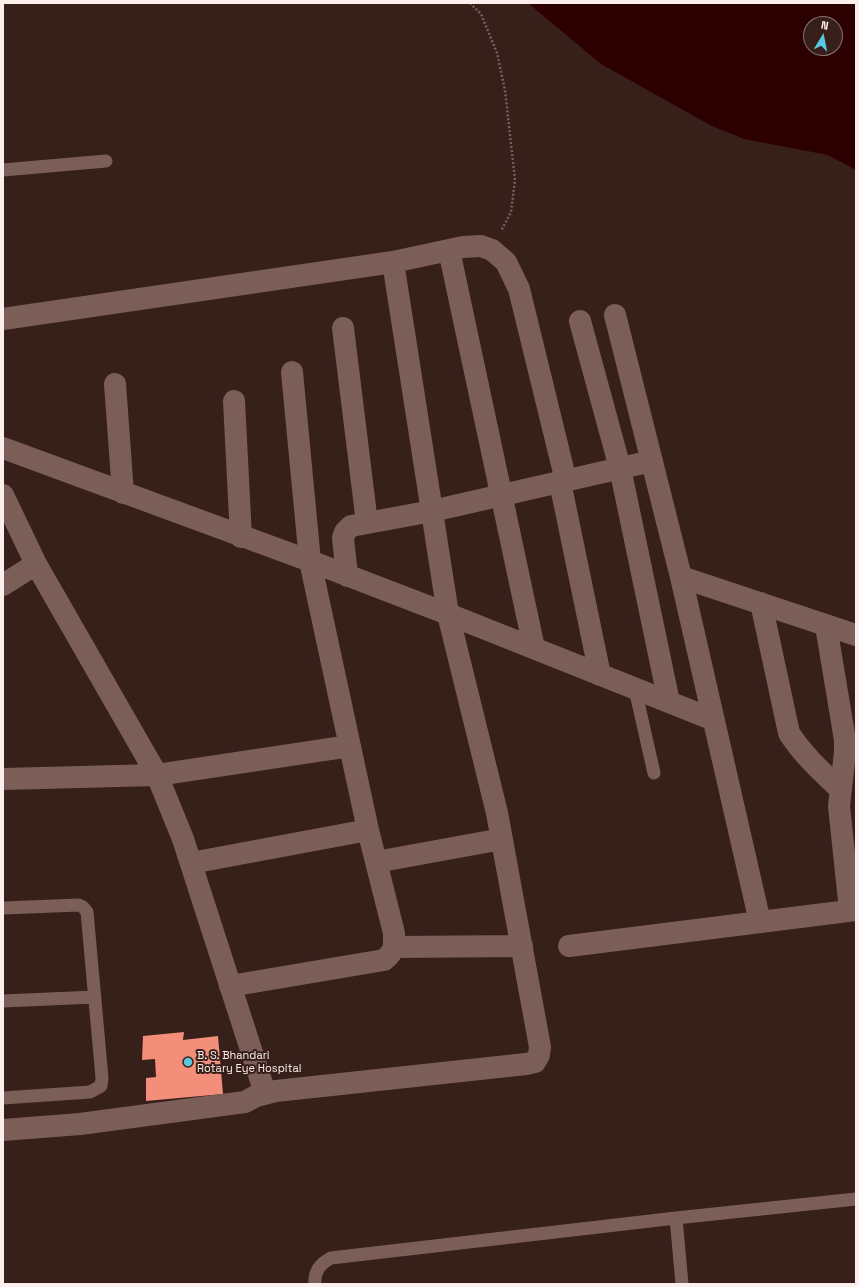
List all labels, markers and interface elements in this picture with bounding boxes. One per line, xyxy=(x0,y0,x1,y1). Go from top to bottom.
north arrow xyxy=(803,16,843,56)
text: N xyxy=(820,18,830,33)
place label: B. S. Bhandari Rotary Eye Hospital xyxy=(197,1049,301,1075)
marker: B. S. Bhandari Rotary Eye Hospital xyxy=(182,1056,194,1068)

